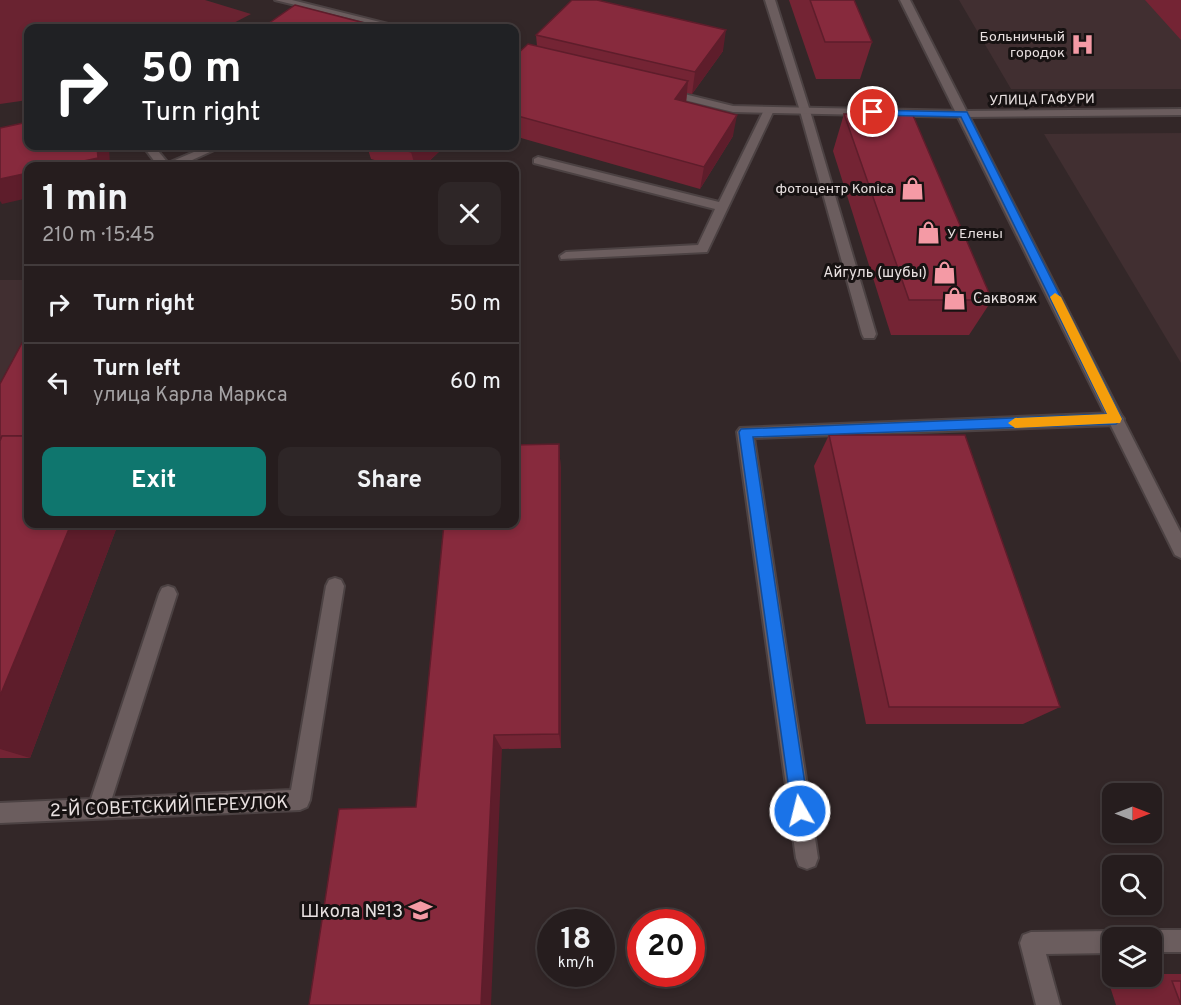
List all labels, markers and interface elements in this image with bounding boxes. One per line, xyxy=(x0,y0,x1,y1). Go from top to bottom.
place label: Больничный городок xyxy=(980,29,1065,62)
hospital icon: Больничный городок xyxy=(1070,31,1096,57)
text: 50 m xyxy=(141,44,242,97)
icon: right xyxy=(42,48,120,126)
pin xyxy=(847,86,898,137)
street label: УЛИЦА ГАФУРИ xyxy=(989,91,1095,110)
icon: arrive xyxy=(856,95,889,128)
text: Turn right xyxy=(141,96,260,130)
shop icon: фотоцентр Konica xyxy=(899,175,925,201)
text: 1 min xyxy=(42,177,128,223)
place label: фотоцентр Konica xyxy=(776,181,894,198)
button: close xyxy=(438,182,501,245)
shop icon: У Елены xyxy=(916,220,942,246)
text: 210 m · 15:45 xyxy=(42,223,155,249)
place label: У Елены xyxy=(947,226,1003,243)
shop icon: Айгуль (шубы) xyxy=(932,259,958,285)
place label: Айгуль (шубы) xyxy=(823,264,927,283)
shop icon: Саквояж xyxy=(942,285,968,311)
icon: right xyxy=(42,288,75,321)
place label: Саквояж xyxy=(973,290,1038,309)
text: Turn right xyxy=(93,291,195,318)
text: 50 m xyxy=(449,291,501,318)
text: Turn left xyxy=(93,356,181,383)
icon: left xyxy=(42,366,75,399)
text: 60 m xyxy=(450,369,501,396)
text: улица Карла Маркса xyxy=(93,383,287,409)
button: Exit xyxy=(42,447,266,516)
button: Share xyxy=(278,447,501,516)
position arrow xyxy=(768,779,832,843)
north arrow xyxy=(1102,783,1162,843)
map controls xyxy=(1102,783,1162,987)
street label: 2-Й СОВЕТСКИЙ ПЕРЕУЛОК xyxy=(49,790,289,823)
button: search xyxy=(1102,855,1162,915)
school or university icon: Школа №13 xyxy=(408,898,434,924)
place label: Школа №13 xyxy=(301,901,403,924)
speed limit sign: 20 xyxy=(627,909,705,987)
text: 18 xyxy=(561,922,591,959)
button: layers xyxy=(1102,927,1162,987)
text: km/h xyxy=(558,954,594,973)

